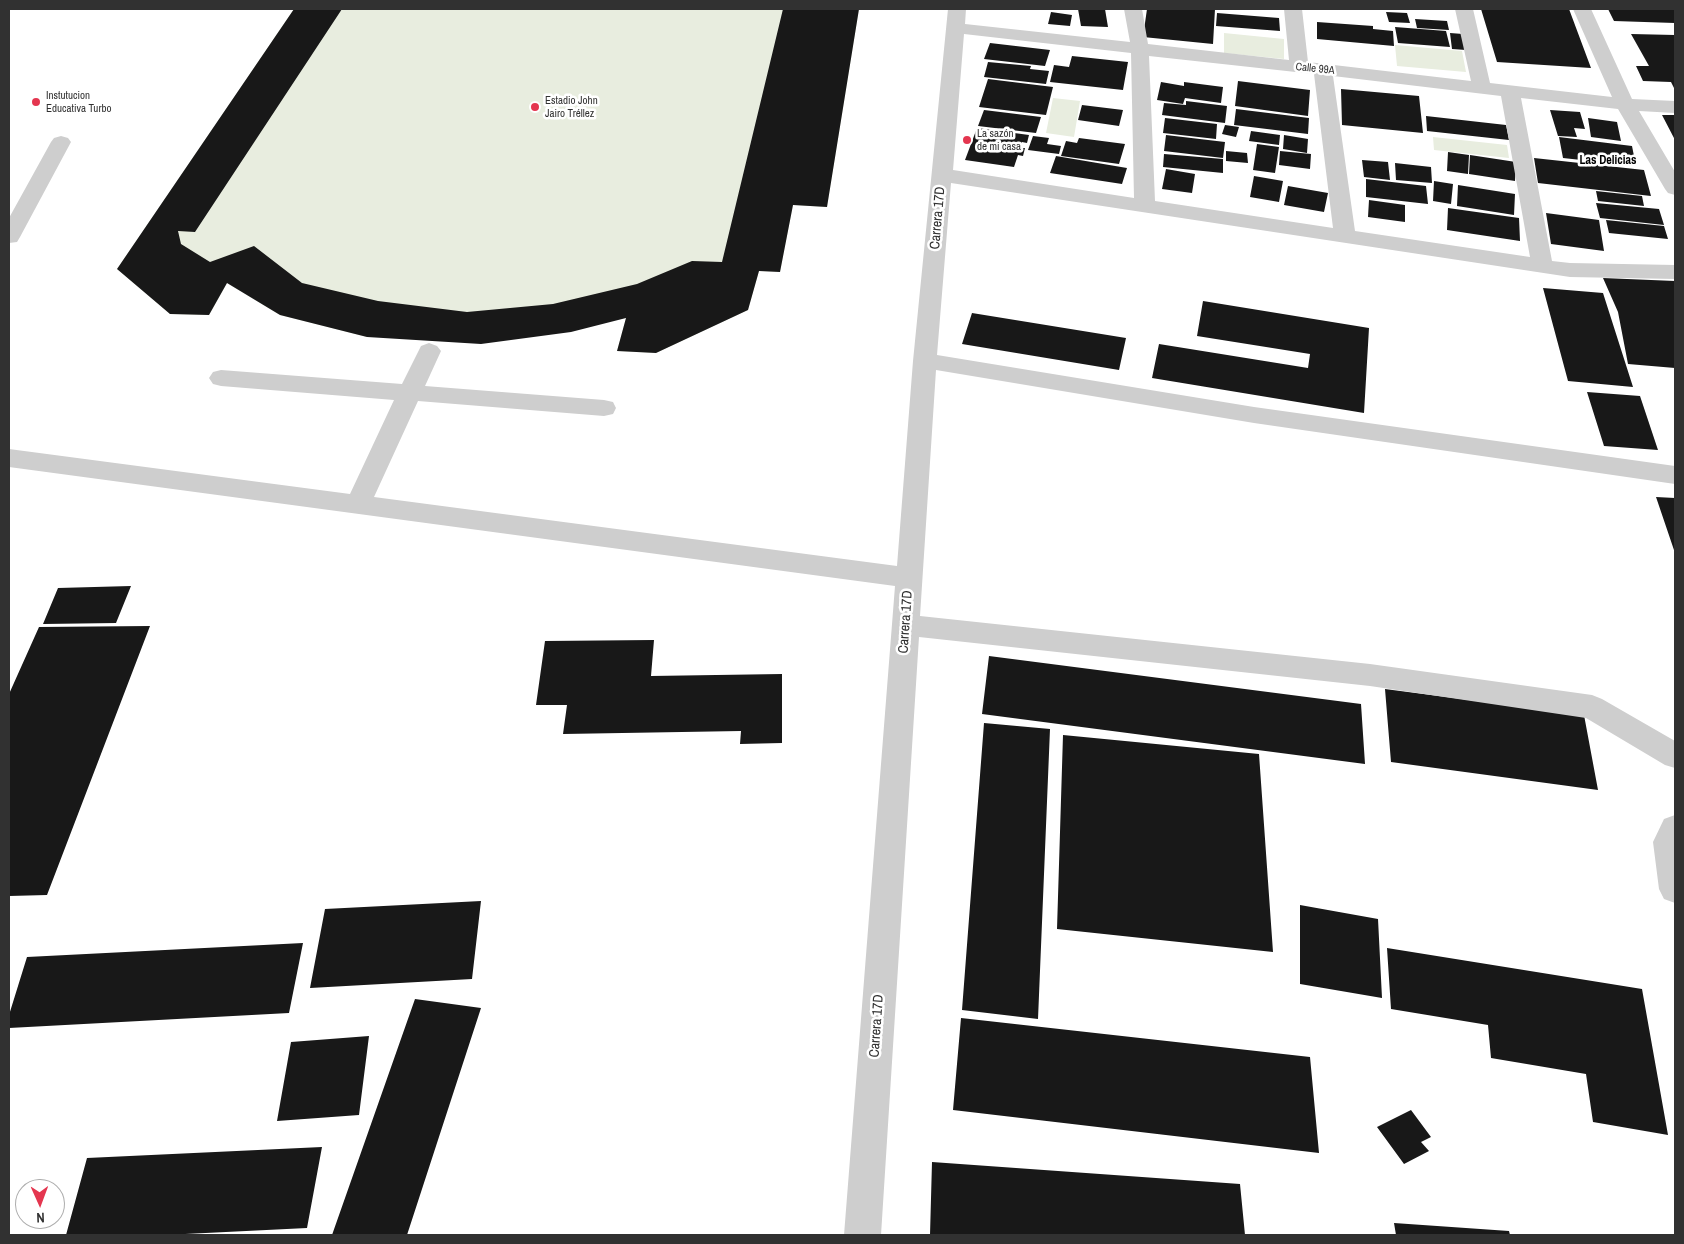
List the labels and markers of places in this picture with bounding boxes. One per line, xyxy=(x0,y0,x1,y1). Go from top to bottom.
place label: Instutucion Educativa Turbo xyxy=(46,89,111,115)
place label: Estadio John Jairo Tréllez xyxy=(545,94,598,120)
marker: Instutucion Educativa Turbo xyxy=(30,96,42,108)
marker: Estadio John Jairo Tréllez xyxy=(529,101,541,113)
place label: La sazón de mi casa xyxy=(977,127,1021,153)
marker: La sazón de mi casa xyxy=(961,134,973,146)

